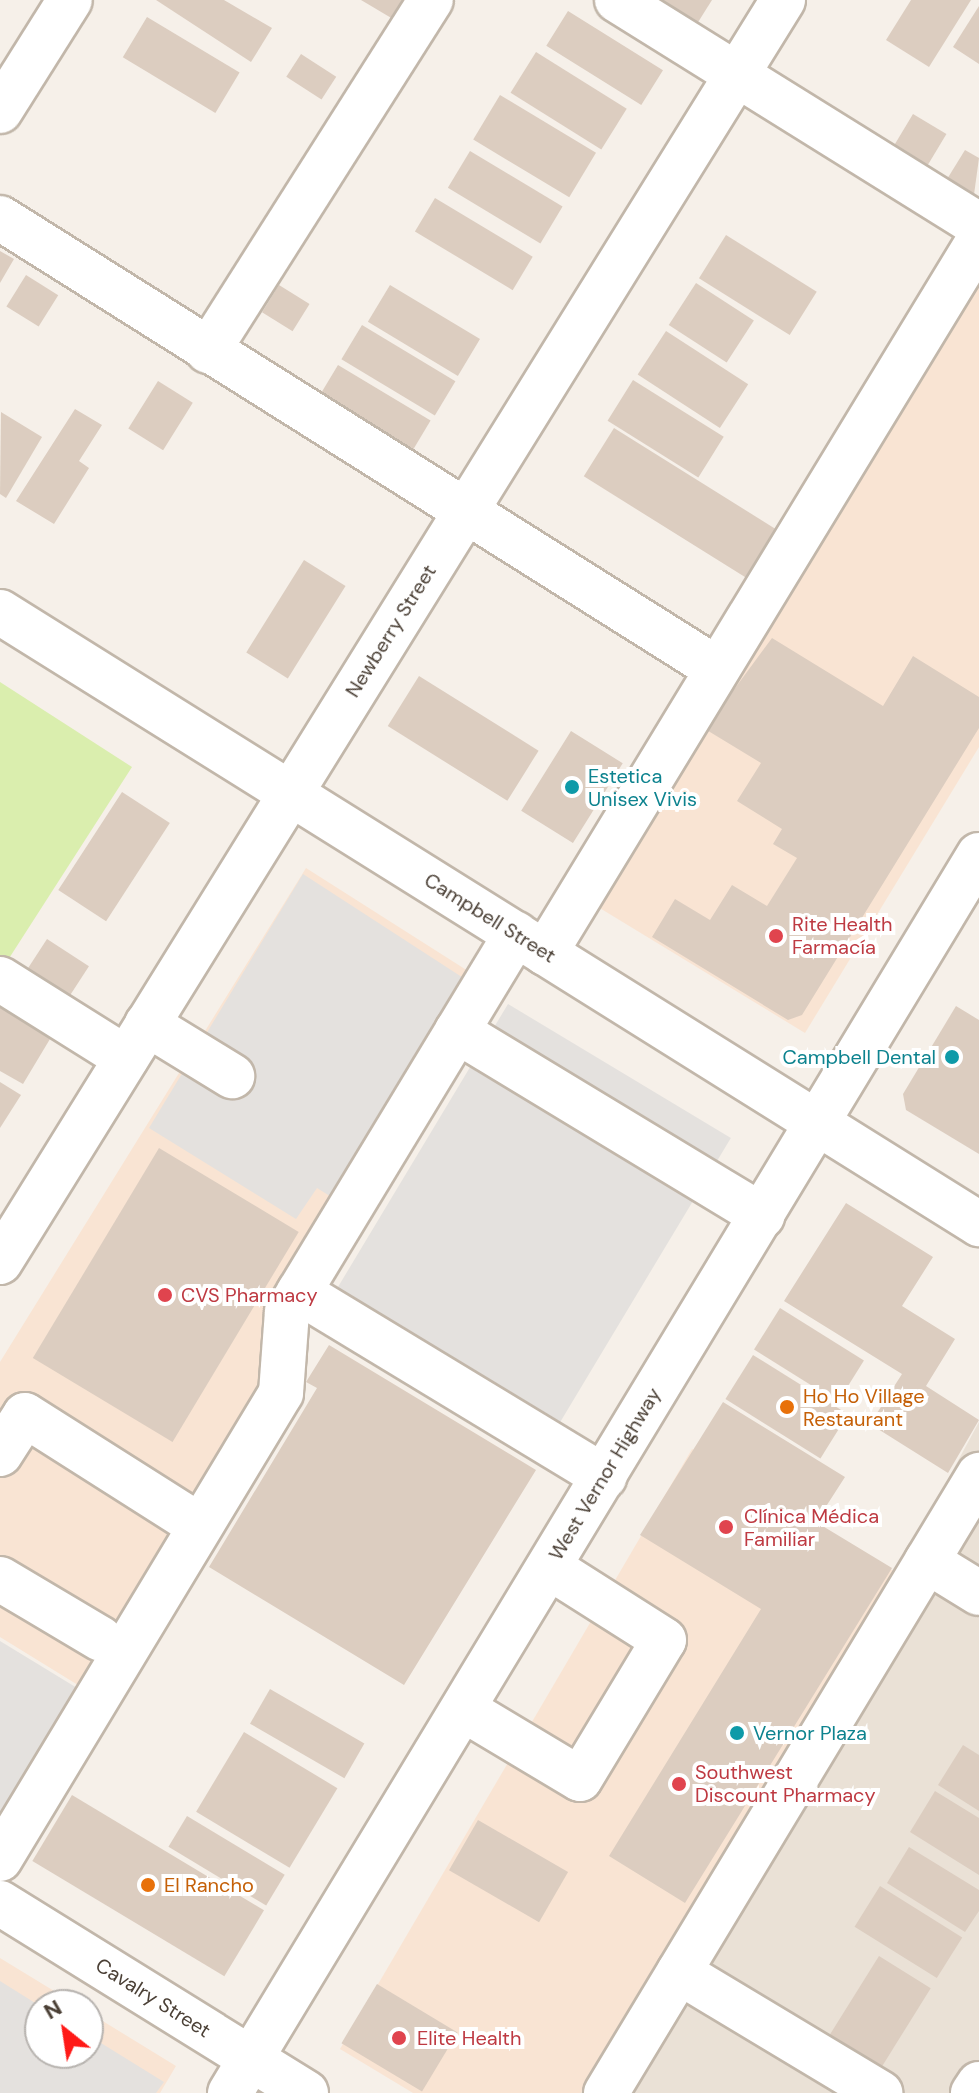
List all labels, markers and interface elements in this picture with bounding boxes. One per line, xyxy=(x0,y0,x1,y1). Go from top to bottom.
street label: Newberry Street xyxy=(341,560,441,702)
place label: Estetica Unisex Vivis xyxy=(588,764,697,811)
marker: Estetica Unisex Vivis xyxy=(563,778,581,796)
street label: Campbell Street xyxy=(420,868,560,968)
place label: Rite Health Farmacía xyxy=(792,912,893,959)
marker: Rite Health Farmacía xyxy=(767,927,785,945)
place label: Campbell Dental xyxy=(783,1045,936,1069)
marker: Campbell Dental xyxy=(943,1048,961,1066)
place label: CVS Pharmacy xyxy=(181,1283,318,1307)
marker: CVS Pharmacy xyxy=(156,1286,174,1304)
street label: West Vernor Highway xyxy=(544,1383,666,1565)
place label: Ho Ho Village Restaurant xyxy=(803,1384,925,1431)
marker: Ho Ho Village Restaurant xyxy=(778,1398,796,1416)
place label: Clínica Médica Familiar xyxy=(744,1504,879,1551)
marker: Clínica Médica Familiar xyxy=(715,1516,737,1538)
place label: Vernor Plaza xyxy=(753,1721,867,1745)
marker: Vernor Plaza xyxy=(728,1724,746,1742)
place label: Southwest Discount Pharmacy xyxy=(695,1760,876,1807)
marker: Southwest Discount Pharmacy xyxy=(670,1775,688,1793)
place label: El Rancho xyxy=(164,1873,254,1897)
marker: El Rancho xyxy=(139,1876,157,1894)
street label: Cavalry Street xyxy=(91,1953,215,2043)
north arrow xyxy=(24,1989,104,2069)
text: N xyxy=(39,1993,67,2026)
place label: Elite Health xyxy=(417,2026,521,2050)
marker: Elite Health xyxy=(388,2027,410,2049)

